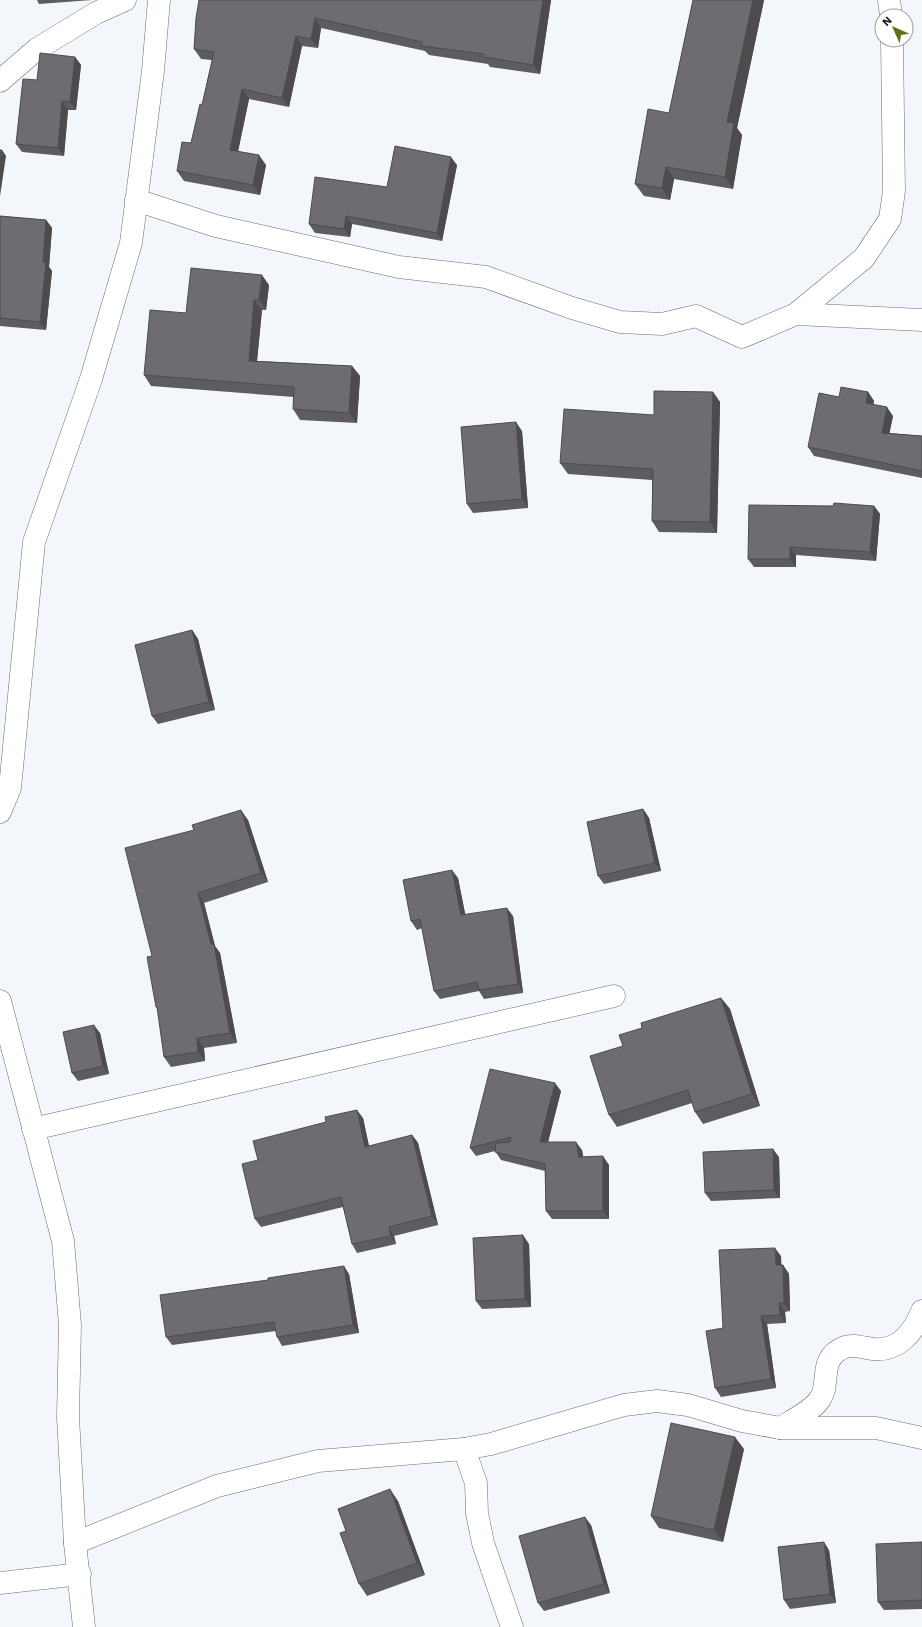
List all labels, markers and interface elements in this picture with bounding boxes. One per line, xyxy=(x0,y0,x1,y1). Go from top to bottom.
north arrow xyxy=(874,8,914,48)
text: N xyxy=(880,14,895,29)

